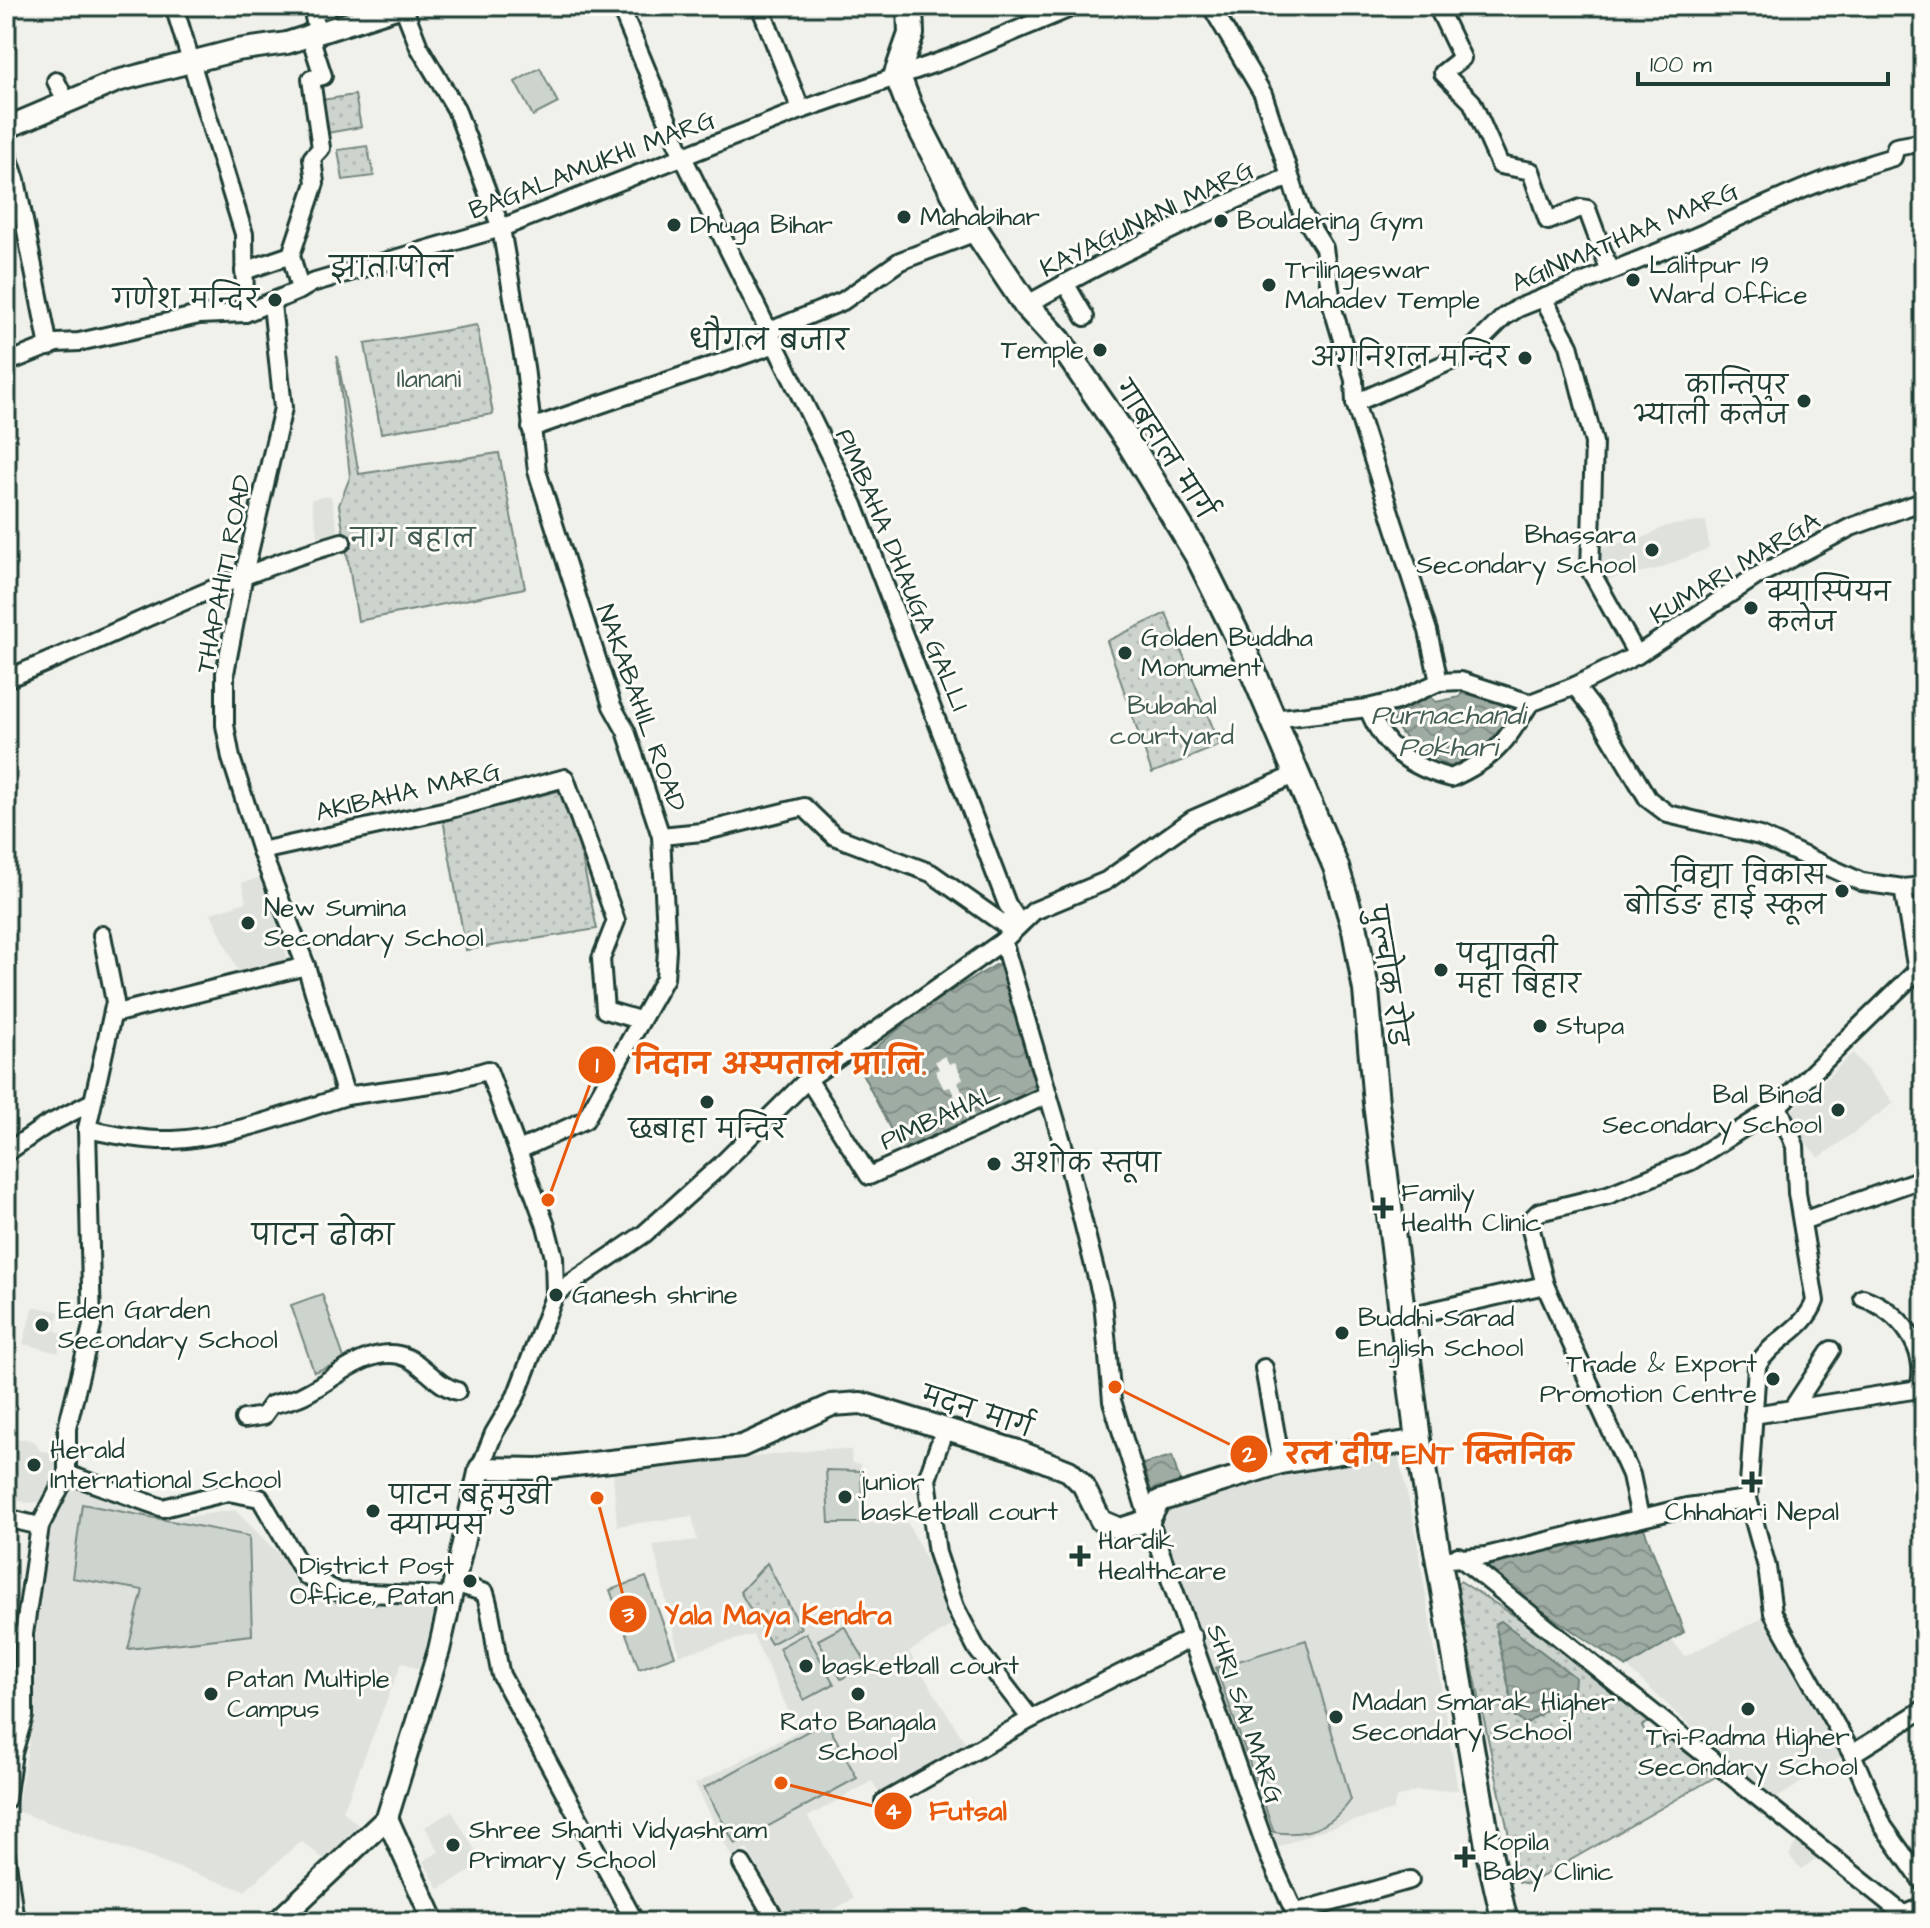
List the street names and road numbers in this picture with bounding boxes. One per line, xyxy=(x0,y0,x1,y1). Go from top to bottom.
street label: BAGALAMUKHI MARG xyxy=(464,101,720,229)
street label: KAYAGUNANI MARG xyxy=(1034,152,1260,286)
street label: AGINMATHAA MARG xyxy=(1506,173,1744,301)
street label: गाबहाल मार्ग xyxy=(1105,370,1226,528)
street label: PIMBAHA DHAUGA GALLI xyxy=(826,423,978,717)
street label: THAPAHITI ROAD xyxy=(187,472,261,676)
street label: KUMARI MARGA xyxy=(1643,503,1827,633)
street label: NAKABAHIL ROAD xyxy=(587,599,695,817)
street label: AKIBAHA MARG xyxy=(312,753,504,831)
street label: पुल्चोक रोड xyxy=(1358,901,1419,1051)
street label: PIMBAHAL xyxy=(874,1075,1006,1159)
street label: मदन मार्ग xyxy=(915,1374,1039,1447)
street label: SHRI SAI MARG xyxy=(1197,1619,1293,1809)

